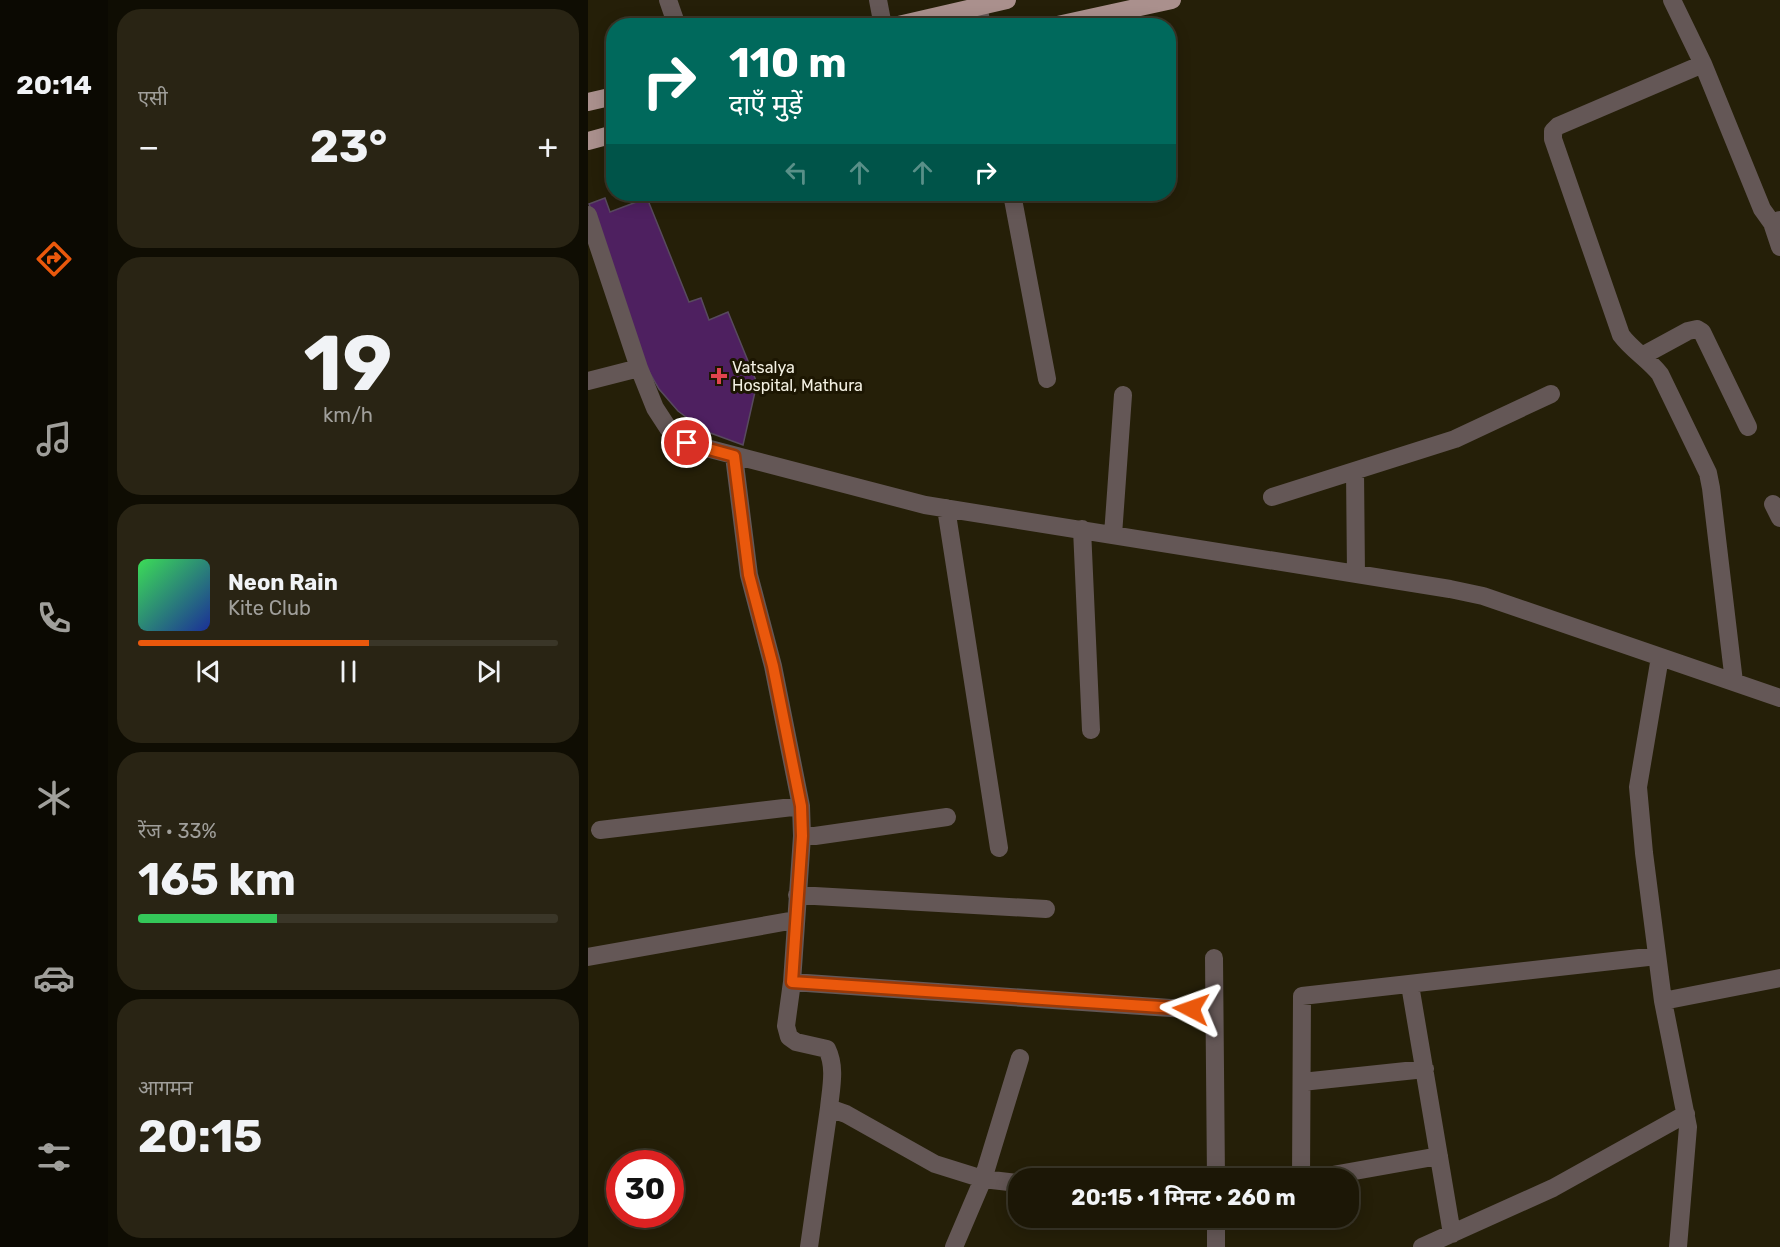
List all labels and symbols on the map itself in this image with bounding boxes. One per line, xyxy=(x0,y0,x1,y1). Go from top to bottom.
place label: Vatsalya Hospital, Mathura xyxy=(732,358,863,395)
marker: Vatsalya Hospital, Mathura xyxy=(710,367,728,385)
pin xyxy=(661,417,712,468)
position arrow xyxy=(1159,977,1223,1041)
speed limit sign: 30 xyxy=(606,1150,684,1228)

